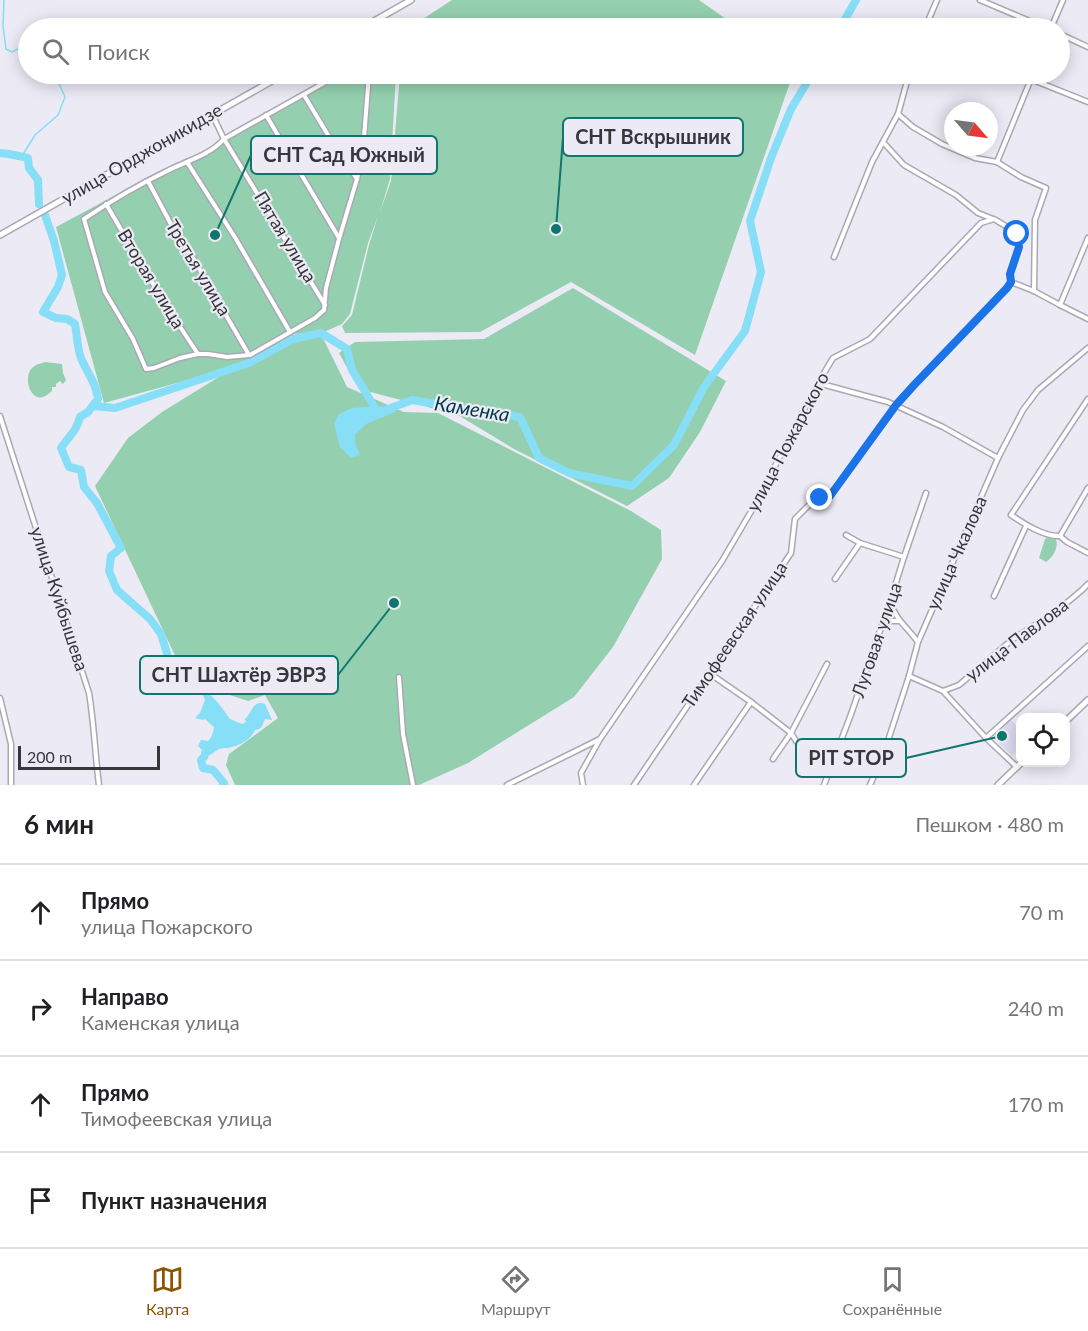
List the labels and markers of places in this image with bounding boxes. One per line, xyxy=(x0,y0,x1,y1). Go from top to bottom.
callout: СНТ Вскрышник xyxy=(563,118,743,156)
callout: СНТ Сад Южный xyxy=(251,136,437,174)
callout: СНТ Шахтёр ЭВРЗ xyxy=(140,656,338,694)
callout: PIT STOP xyxy=(796,739,906,777)

